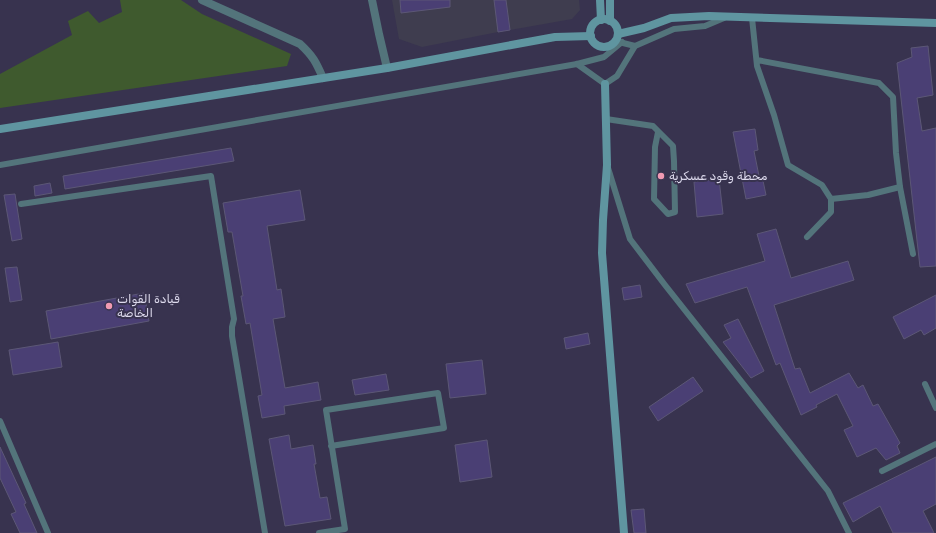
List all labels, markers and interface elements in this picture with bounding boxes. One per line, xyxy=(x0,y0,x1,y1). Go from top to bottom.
place label: محطة وقود عسكرية xyxy=(669,169,768,184)
marker: محطة وقود عسكرية xyxy=(656,171,666,181)
place label: قيادة القوات الخاصة xyxy=(117,292,180,320)
marker: قيادة القوات الخاصة xyxy=(104,301,114,311)

